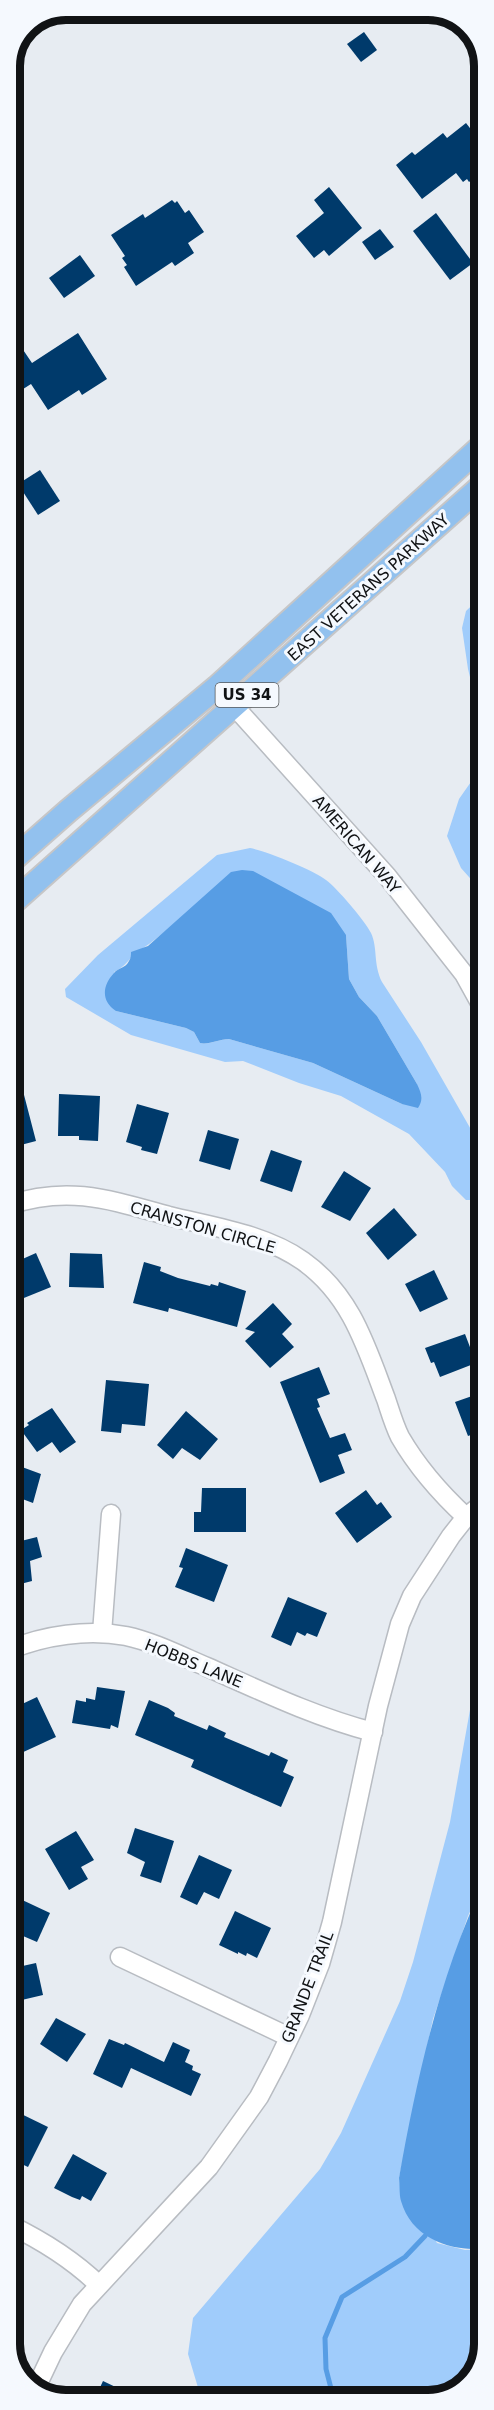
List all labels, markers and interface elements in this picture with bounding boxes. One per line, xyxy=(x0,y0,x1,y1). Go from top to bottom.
street label: EAST VETERANS PARKWAY xyxy=(284,510,453,665)
road number: US 34 xyxy=(216,683,278,707)
street label: AMERICAN WAY xyxy=(309,791,405,898)
street label: CRANSTON CIRCLE xyxy=(128,1198,278,1257)
street label: HOBBS LANE xyxy=(142,1635,246,1692)
street label: GRANDE TRAIL xyxy=(277,1929,338,2046)

